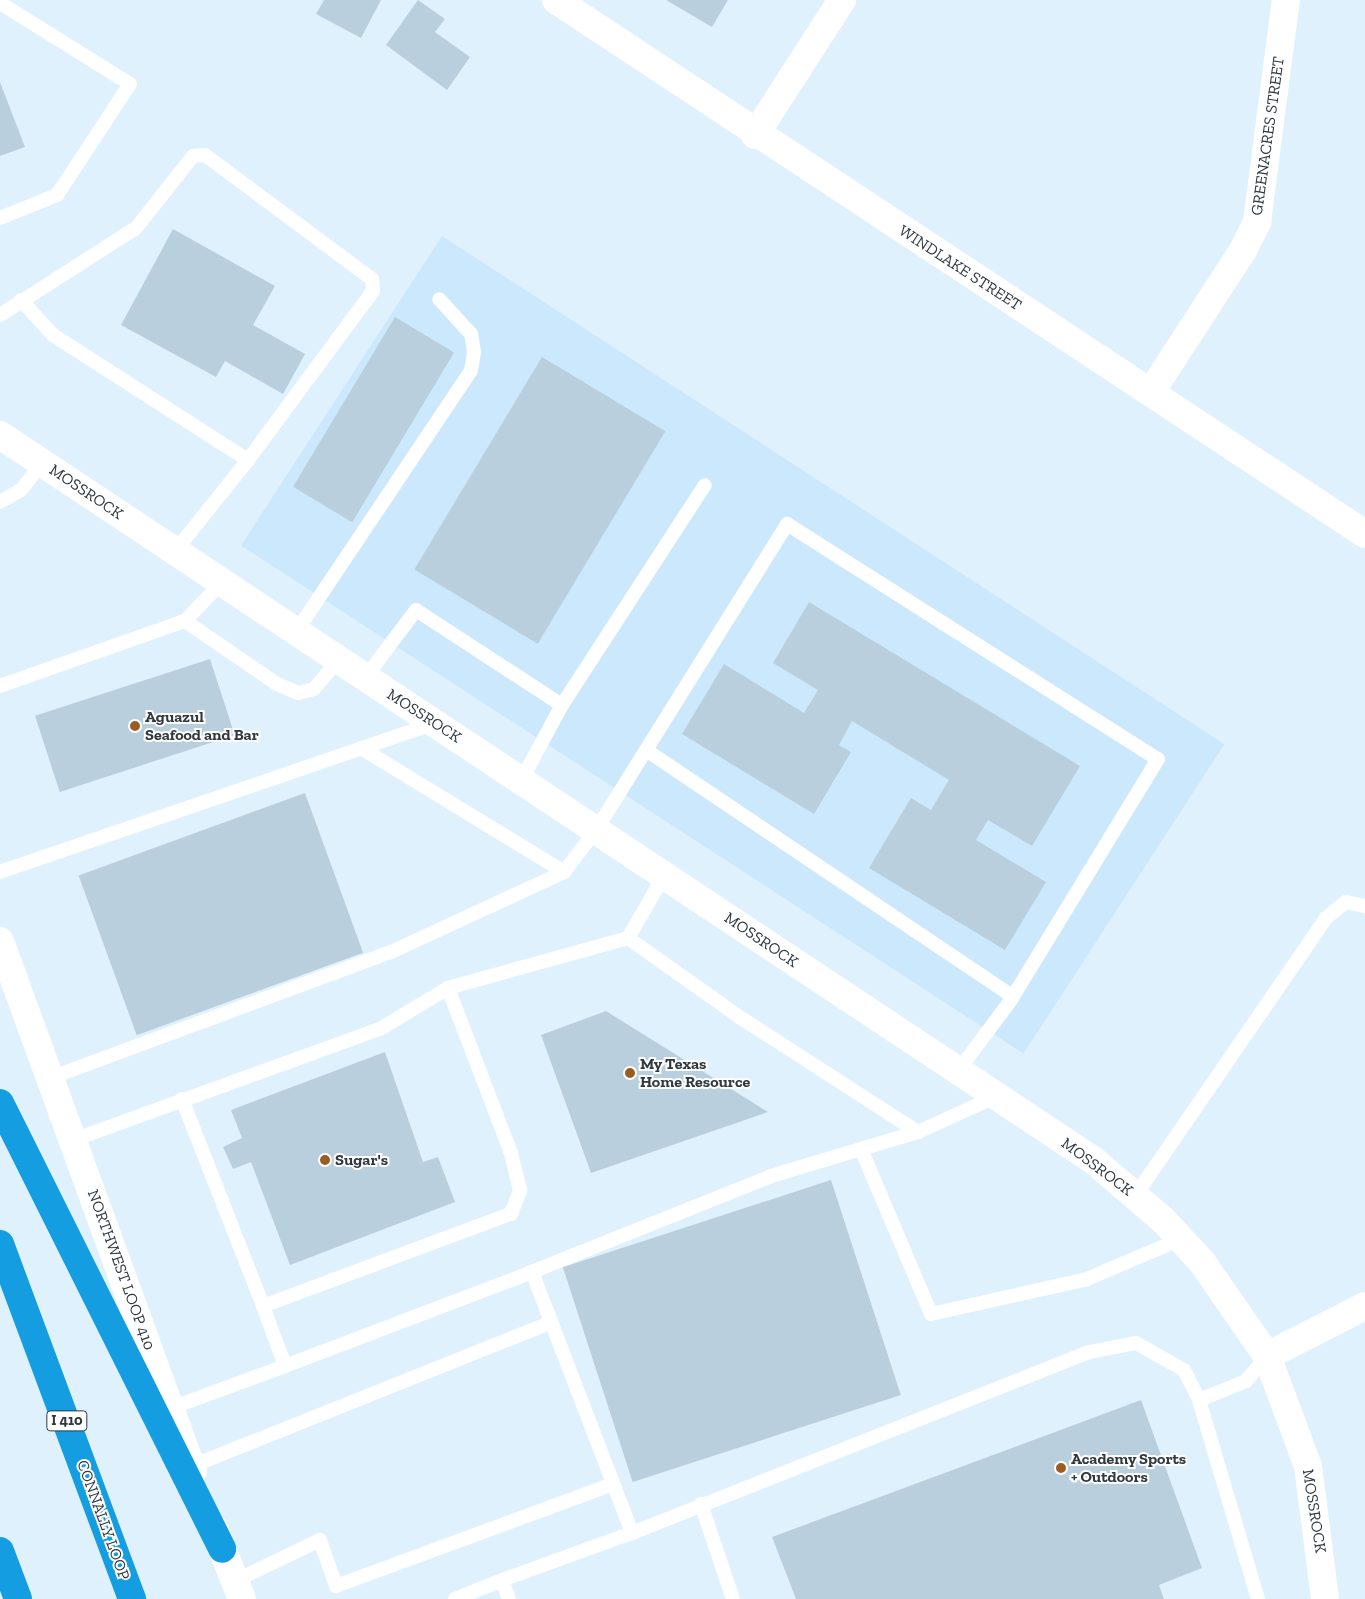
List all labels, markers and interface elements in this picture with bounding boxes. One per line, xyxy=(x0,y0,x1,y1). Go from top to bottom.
street label: GREENACRES STREET xyxy=(1247,55,1289,217)
street label: WINDLAKE STREET xyxy=(895,221,1025,315)
street label: MOSSROCK xyxy=(46,460,126,524)
street label: MOSSROCK xyxy=(383,685,465,747)
place label: Aguazul Seafood and Bar xyxy=(145,707,259,745)
marker: Aguazul Seafood and Bar xyxy=(129,720,141,732)
street label: MOSSROCK xyxy=(721,908,801,972)
place label: My Texas Home Resource xyxy=(640,1054,750,1092)
marker: My Texas Home Resource xyxy=(624,1067,636,1079)
street label: MOSSROCK xyxy=(1057,1134,1137,1200)
place label: Sugar's xyxy=(335,1150,388,1170)
marker: Sugar's xyxy=(319,1154,331,1166)
street label: NORTHWEST LOOP 410 xyxy=(83,1187,159,1353)
road number: I 410 xyxy=(46,1408,88,1434)
place label: Academy Sports + Outdoors xyxy=(1071,1449,1187,1487)
street label: CONNALLY LOOP xyxy=(72,1457,134,1583)
marker: Academy Sports + Outdoors xyxy=(1055,1462,1067,1474)
street label: MOSSROCK xyxy=(1298,1468,1330,1554)

